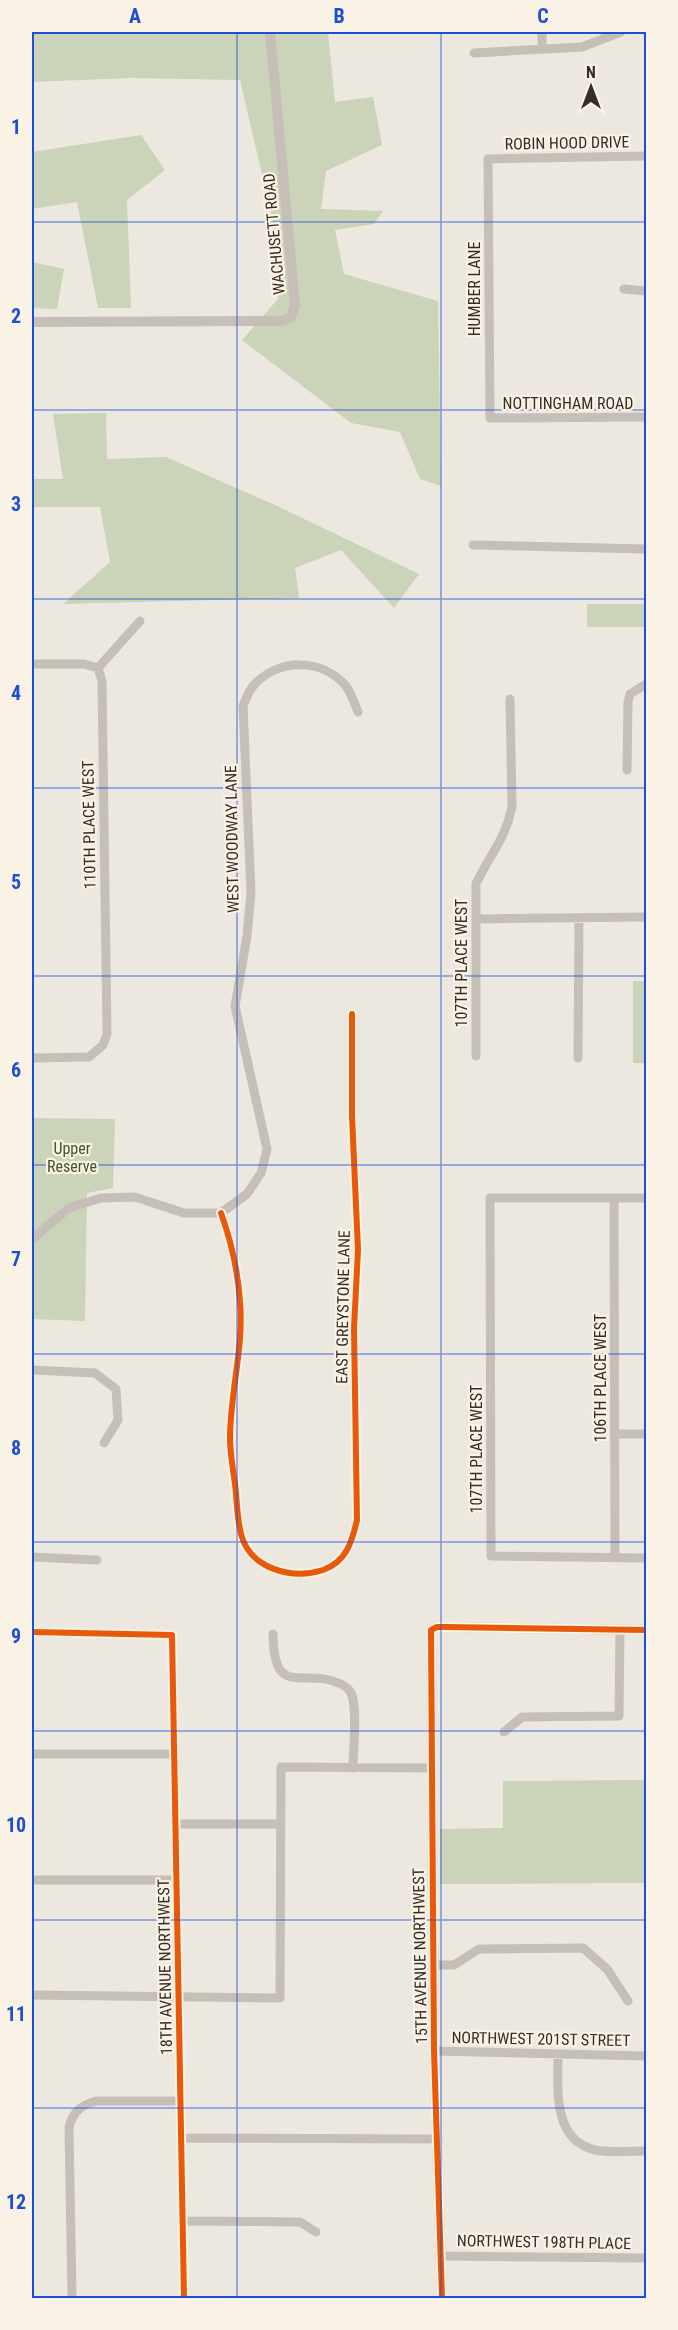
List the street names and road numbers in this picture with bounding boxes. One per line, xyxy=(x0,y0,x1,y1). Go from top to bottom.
street label: ROBIN HOOD DRIVE xyxy=(504,132,630,154)
street label: WACHUSETT ROAD xyxy=(259,172,289,296)
street label: HUMBER LANE xyxy=(465,242,484,336)
street label: NOTTINGHAM ROAD xyxy=(503,394,633,413)
street label: 110TH PLACE WEST xyxy=(78,760,100,890)
street label: WEST WOODWAY LANE xyxy=(221,765,243,913)
street label: 107TH PLACE WEST xyxy=(452,899,471,1027)
street label: EAST GREYSTONE LANE xyxy=(332,1230,354,1384)
street label: 106TH PLACE WEST xyxy=(591,1314,610,1442)
street label: 107TH PLACE WEST xyxy=(467,1385,486,1513)
street label: 15TH AVENUE NORTHWEST xyxy=(409,1868,431,2044)
street label: 18TH AVENUE NORTHWEST xyxy=(154,1879,176,2055)
street label: NORTHWEST 201ST STREET xyxy=(451,2028,631,2050)
street label: NORTHWEST 198TH PLACE xyxy=(457,2231,631,2253)

